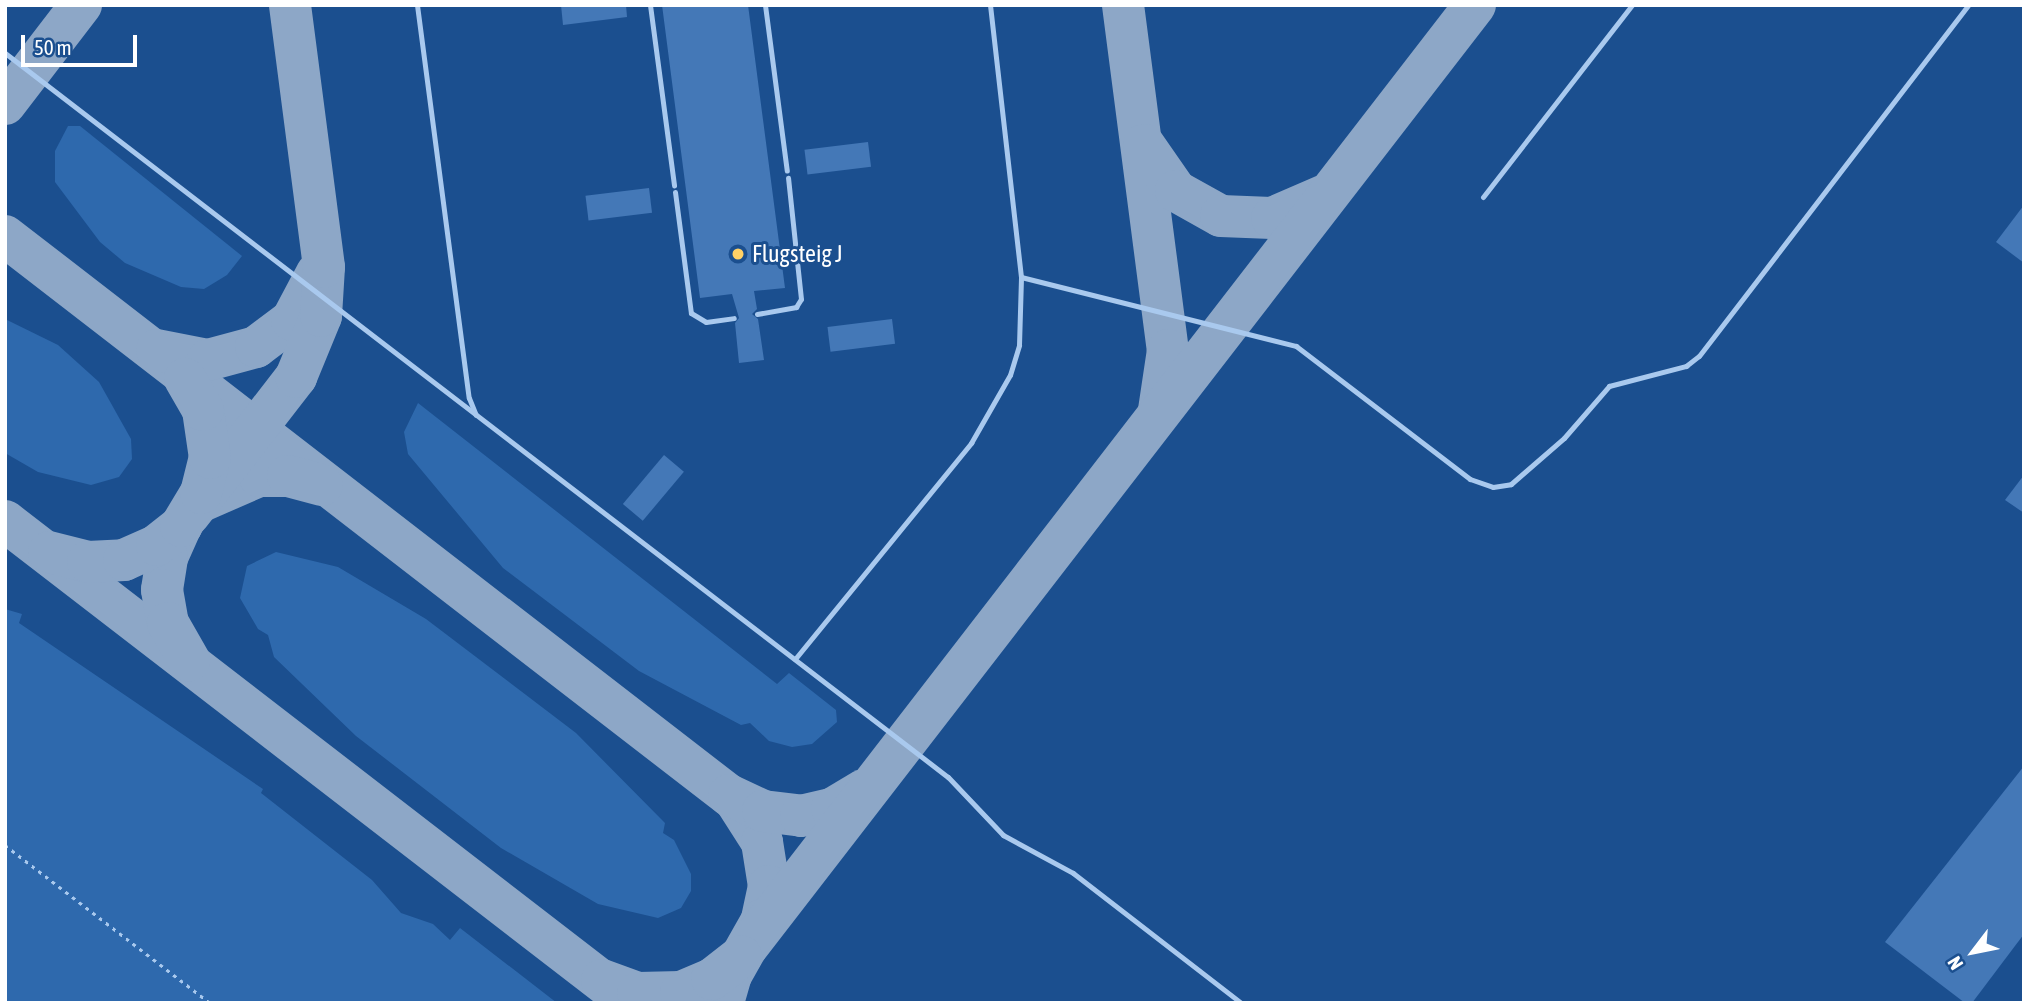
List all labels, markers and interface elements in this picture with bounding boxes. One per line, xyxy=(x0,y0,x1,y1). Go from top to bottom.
scale bar xyxy=(24,21,140,65)
text: 50 m xyxy=(34,35,72,59)
place label: Flugsteig J xyxy=(752,240,843,268)
marker: Flugsteig J xyxy=(730,246,746,262)
north arrow xyxy=(1938,917,2008,987)
text: N xyxy=(1943,953,1967,974)

